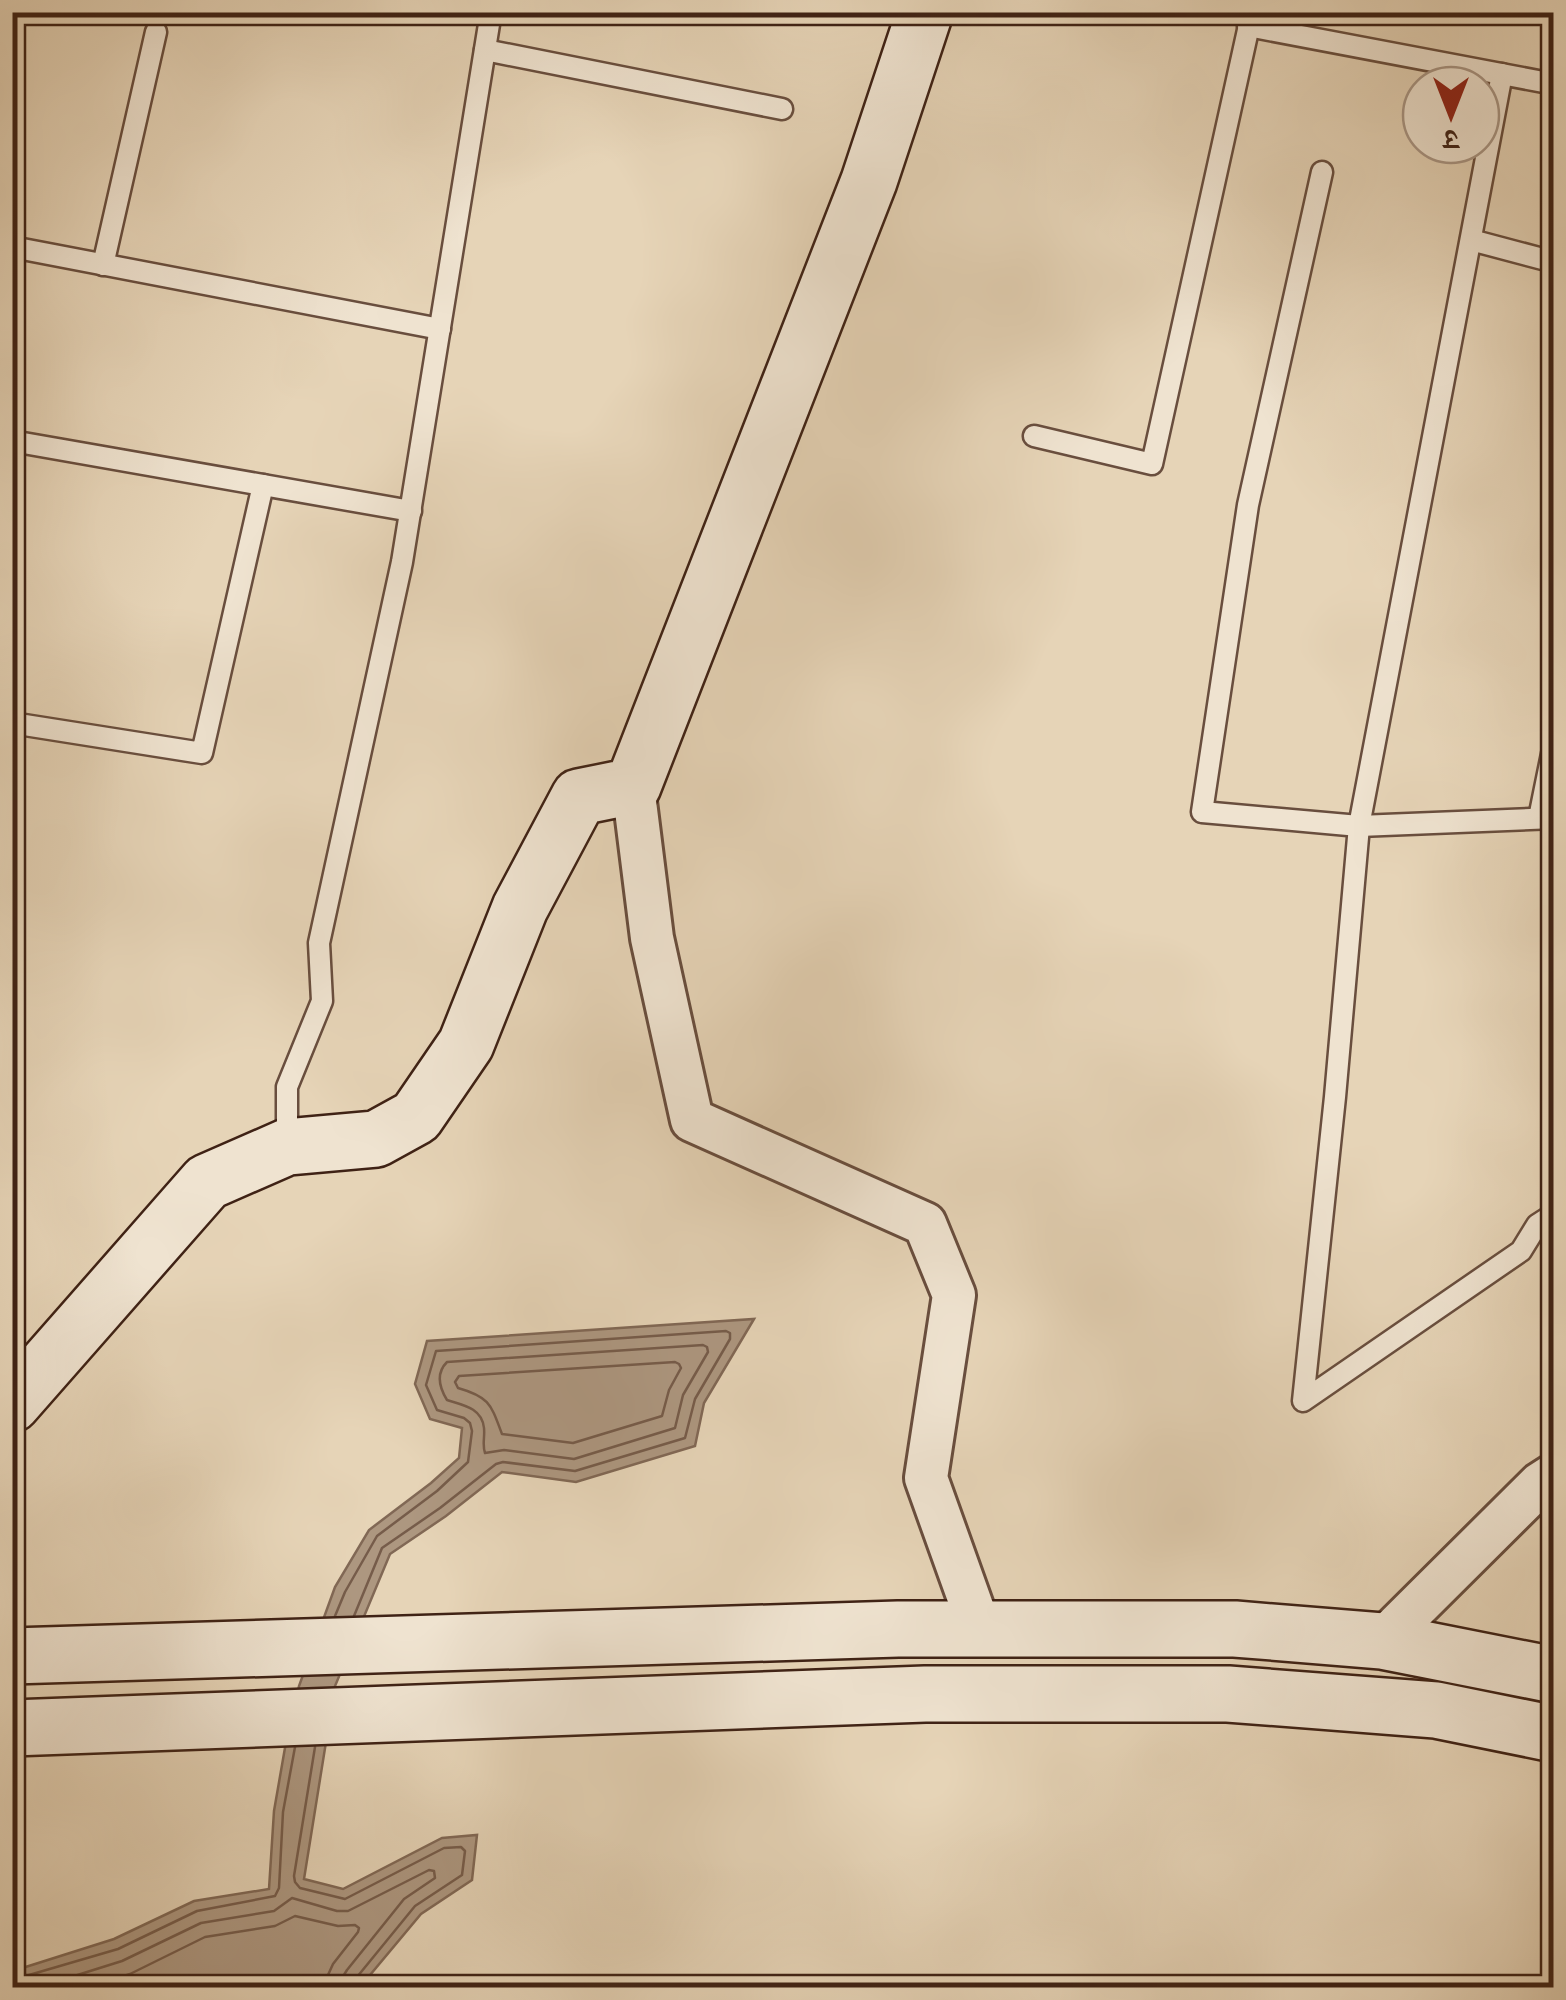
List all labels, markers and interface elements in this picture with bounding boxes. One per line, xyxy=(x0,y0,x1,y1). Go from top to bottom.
north arrow xyxy=(1401,65,1501,165)
text: उ xyxy=(1442,123,1460,157)

